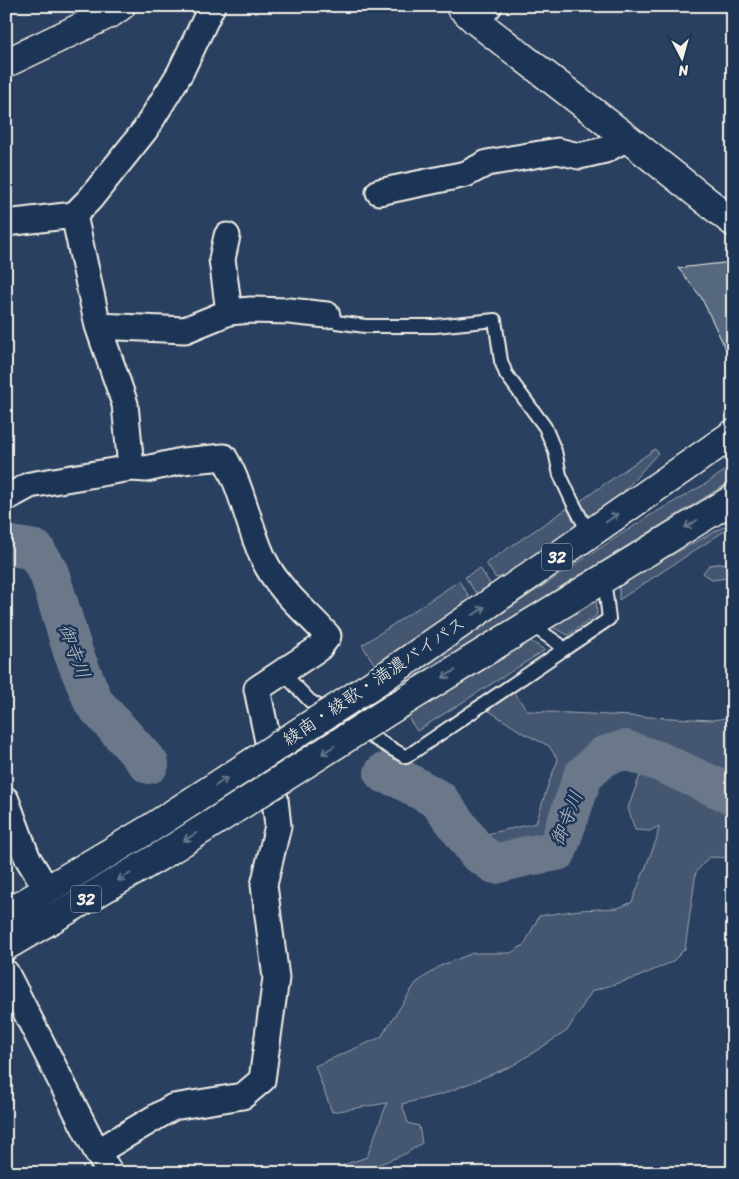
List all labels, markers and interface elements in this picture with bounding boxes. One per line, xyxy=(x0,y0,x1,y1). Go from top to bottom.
north arrow xyxy=(656,32,706,82)
text: N xyxy=(677,57,690,83)
one-way arrow xyxy=(605,513,619,523)
one-way arrow xyxy=(685,520,699,530)
road number: 32 xyxy=(542,544,572,570)
one-way arrow xyxy=(472,606,486,616)
street label: 綾南・綾歌・満濃バイパス xyxy=(276,607,472,755)
water label: 御寺川 xyxy=(49,619,100,684)
one-way arrow xyxy=(442,669,456,679)
one-way arrow xyxy=(321,746,335,756)
one-way arrow xyxy=(214,777,228,787)
water label: 御寺川 xyxy=(540,786,592,851)
one-way arrow xyxy=(184,833,198,843)
one-way arrow xyxy=(117,872,132,882)
road number: 32 xyxy=(71,886,101,912)

